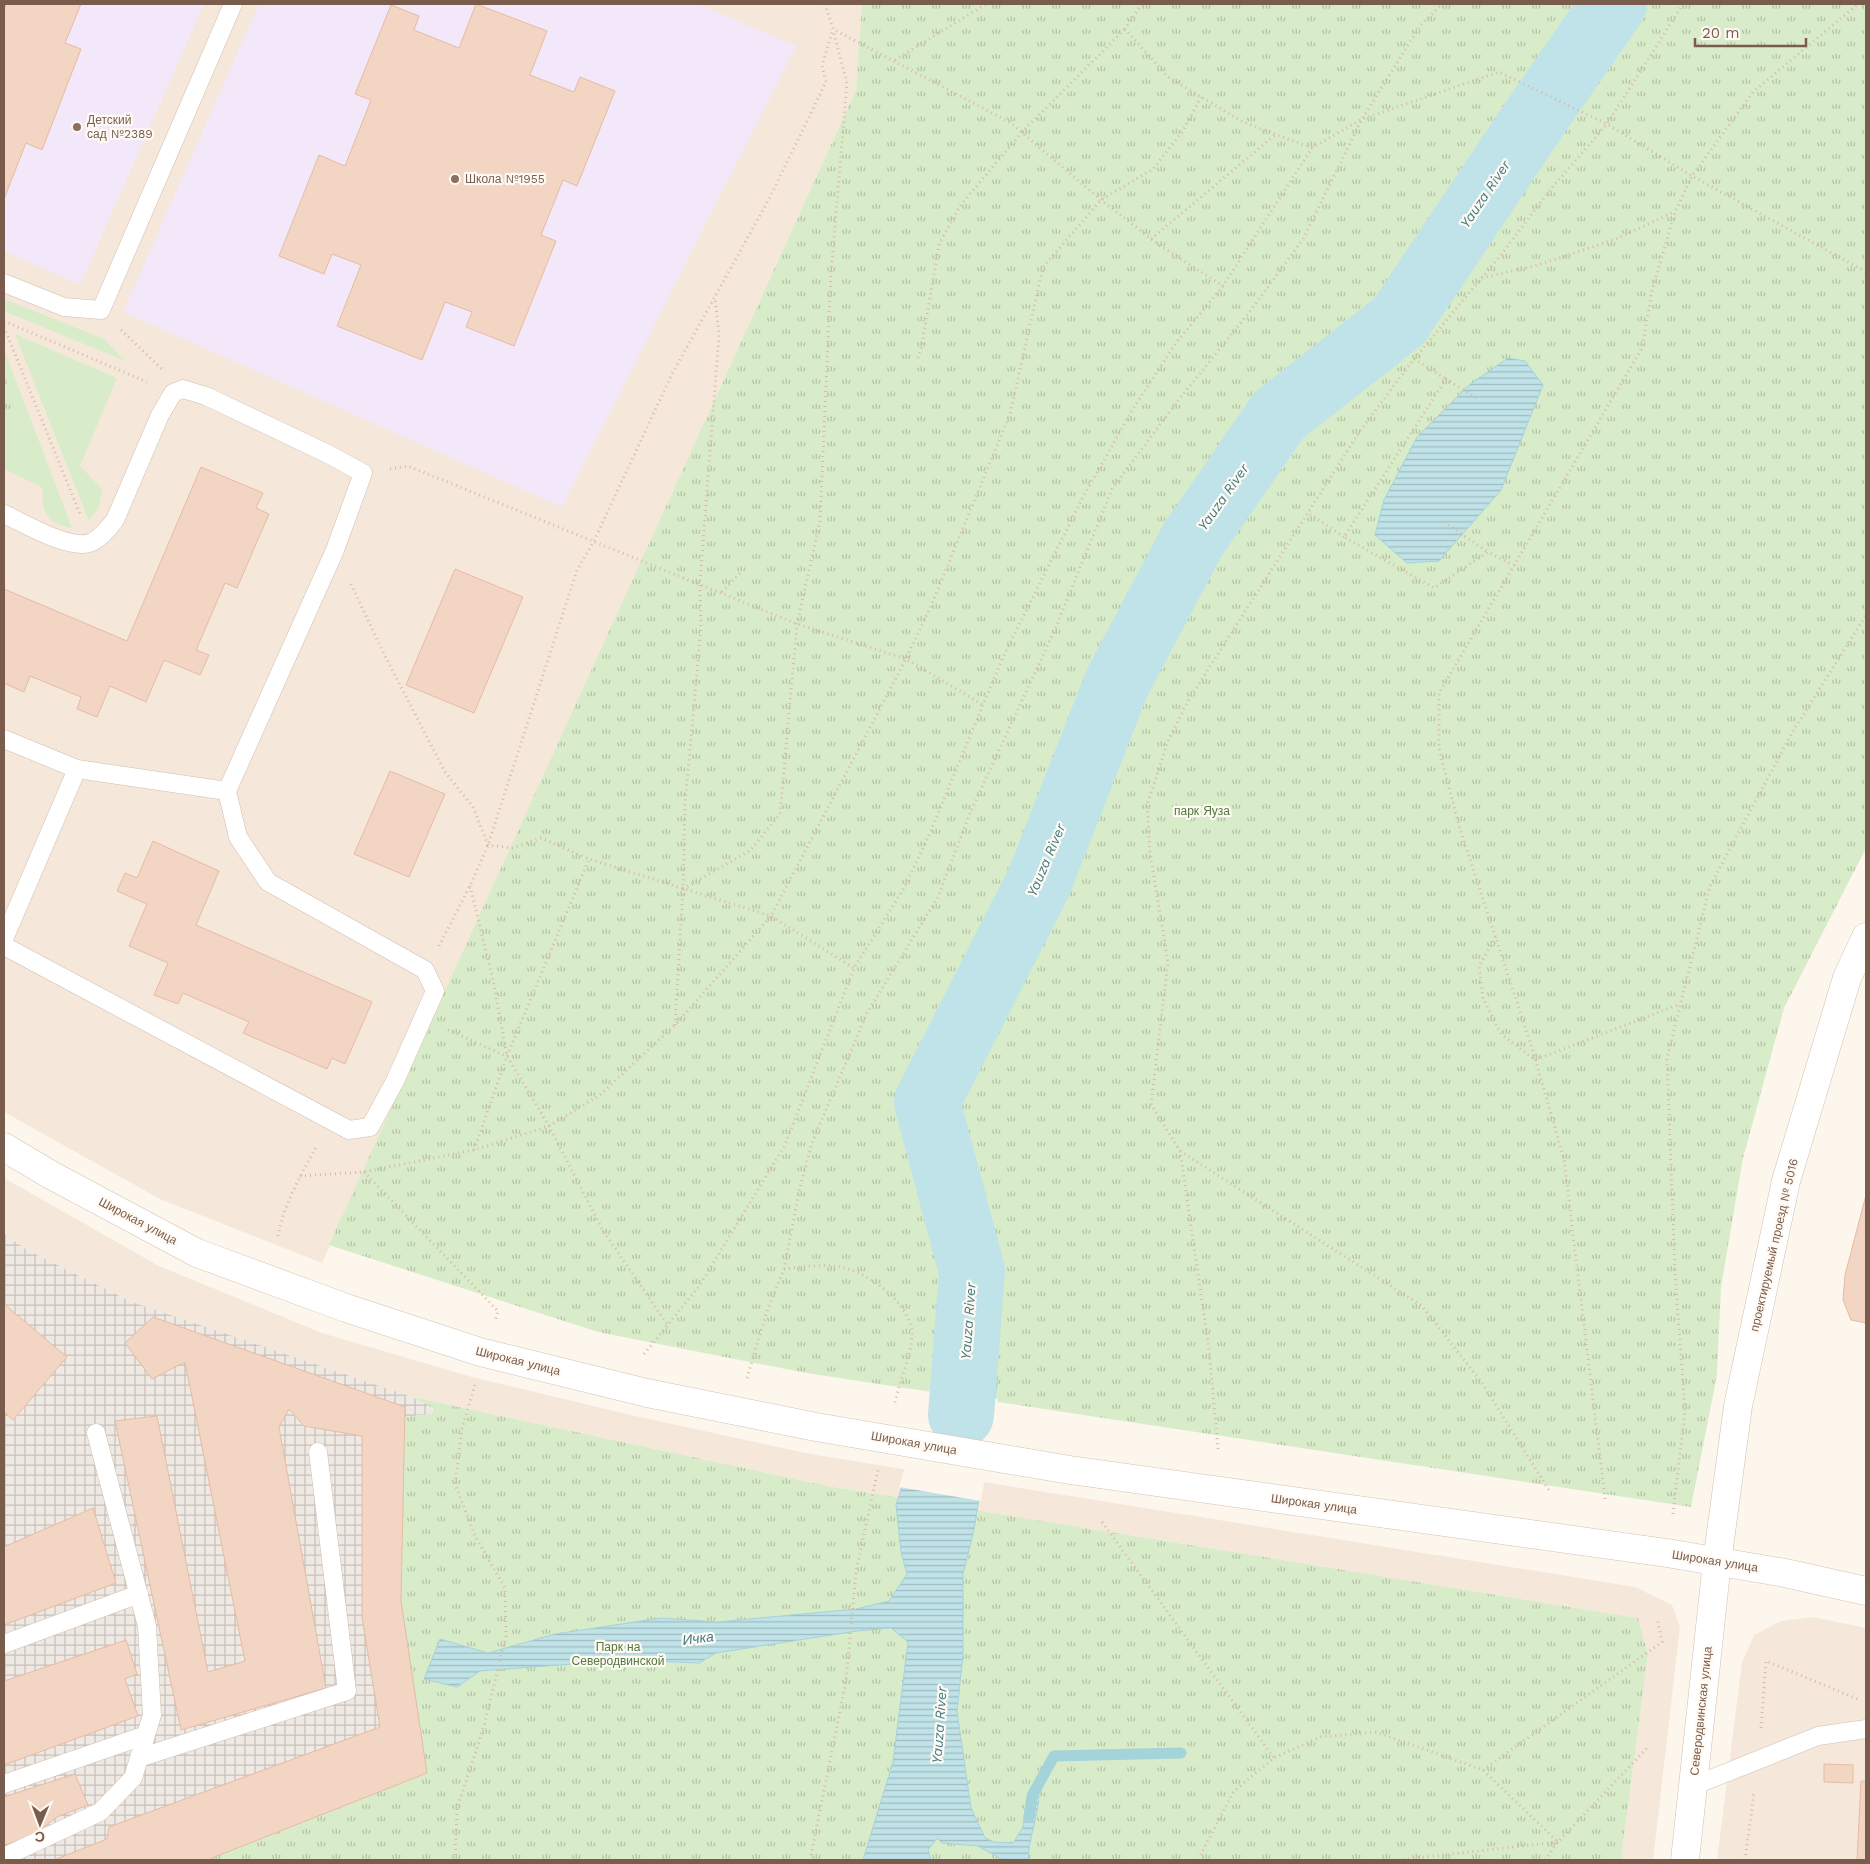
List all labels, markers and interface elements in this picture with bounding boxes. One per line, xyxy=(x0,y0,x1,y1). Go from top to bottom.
scale bar xyxy=(1695,15,1806,47)
text: 20 m xyxy=(1702,24,1740,42)
place label: Детский сад №2389 xyxy=(87,113,153,141)
marker: Детский сад №2389 xyxy=(71,121,83,133)
water label: Yauza River xyxy=(1457,157,1514,231)
place label: Школа №1955 xyxy=(465,172,545,186)
marker: Школа №1955 xyxy=(449,173,461,185)
water label: Yauza River xyxy=(1194,460,1252,533)
park label: парк Яуза xyxy=(1174,804,1230,818)
water label: Yauza River xyxy=(1024,821,1069,899)
street label: проектируемый проезд № 5016 xyxy=(1747,1157,1801,1333)
street label: Широкая улица xyxy=(96,1194,180,1248)
water label: Yauza River xyxy=(957,1281,979,1360)
street label: Широкая улица xyxy=(474,1344,562,1378)
street label: Широкая улица xyxy=(870,1429,958,1457)
street label: Широкая улица xyxy=(1270,1491,1358,1517)
street label: Широкая улица xyxy=(1671,1547,1759,1575)
water label: Ичка xyxy=(681,1628,715,1648)
park label: Парк на Северодвинской xyxy=(572,1640,664,1668)
street label: Северодвинская улица xyxy=(1687,1645,1715,1776)
water label: Yauza River xyxy=(928,1685,950,1764)
north arrow xyxy=(15,1799,65,1849)
text: С xyxy=(35,1829,45,1845)

